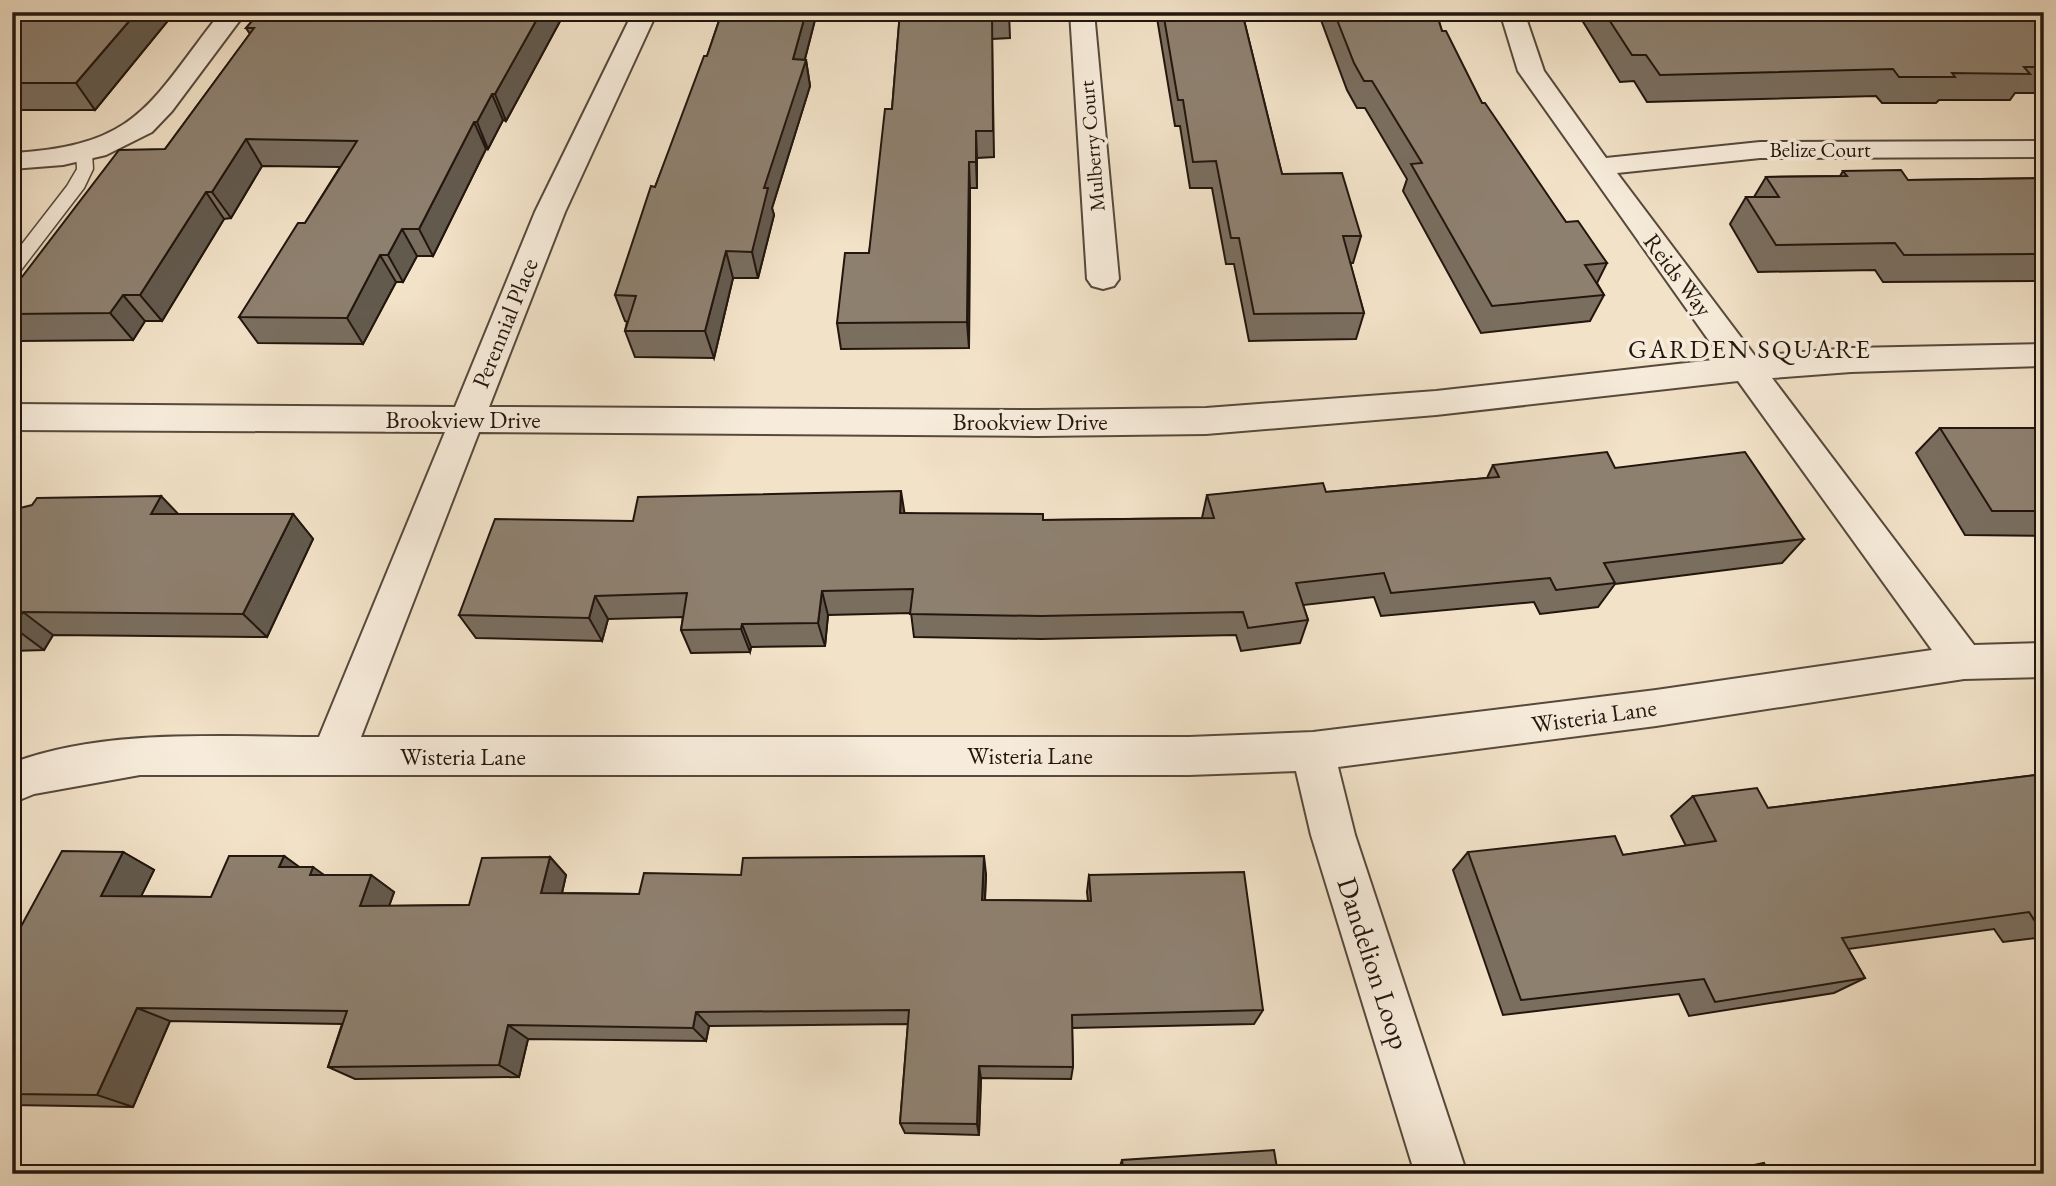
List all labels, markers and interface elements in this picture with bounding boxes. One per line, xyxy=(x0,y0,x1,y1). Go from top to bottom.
street label: Mulberry Court xyxy=(1072,79,1111,213)
street label: Belize Court xyxy=(1770,136,1871,163)
street label: Reids Way xyxy=(1637,227,1720,323)
street label: Perennial Place xyxy=(464,253,545,392)
district label: GARDEN SQUARE xyxy=(1628,332,1872,366)
street label: Brookview Drive xyxy=(385,404,541,435)
street label: Brookview Drive xyxy=(952,406,1108,437)
street label: Wisteria Lane xyxy=(1529,691,1658,740)
street label: Wisteria Lane xyxy=(967,740,1093,771)
street label: Wisteria Lane xyxy=(400,741,526,772)
street label: Dandelion Loop xyxy=(1329,873,1419,1053)

